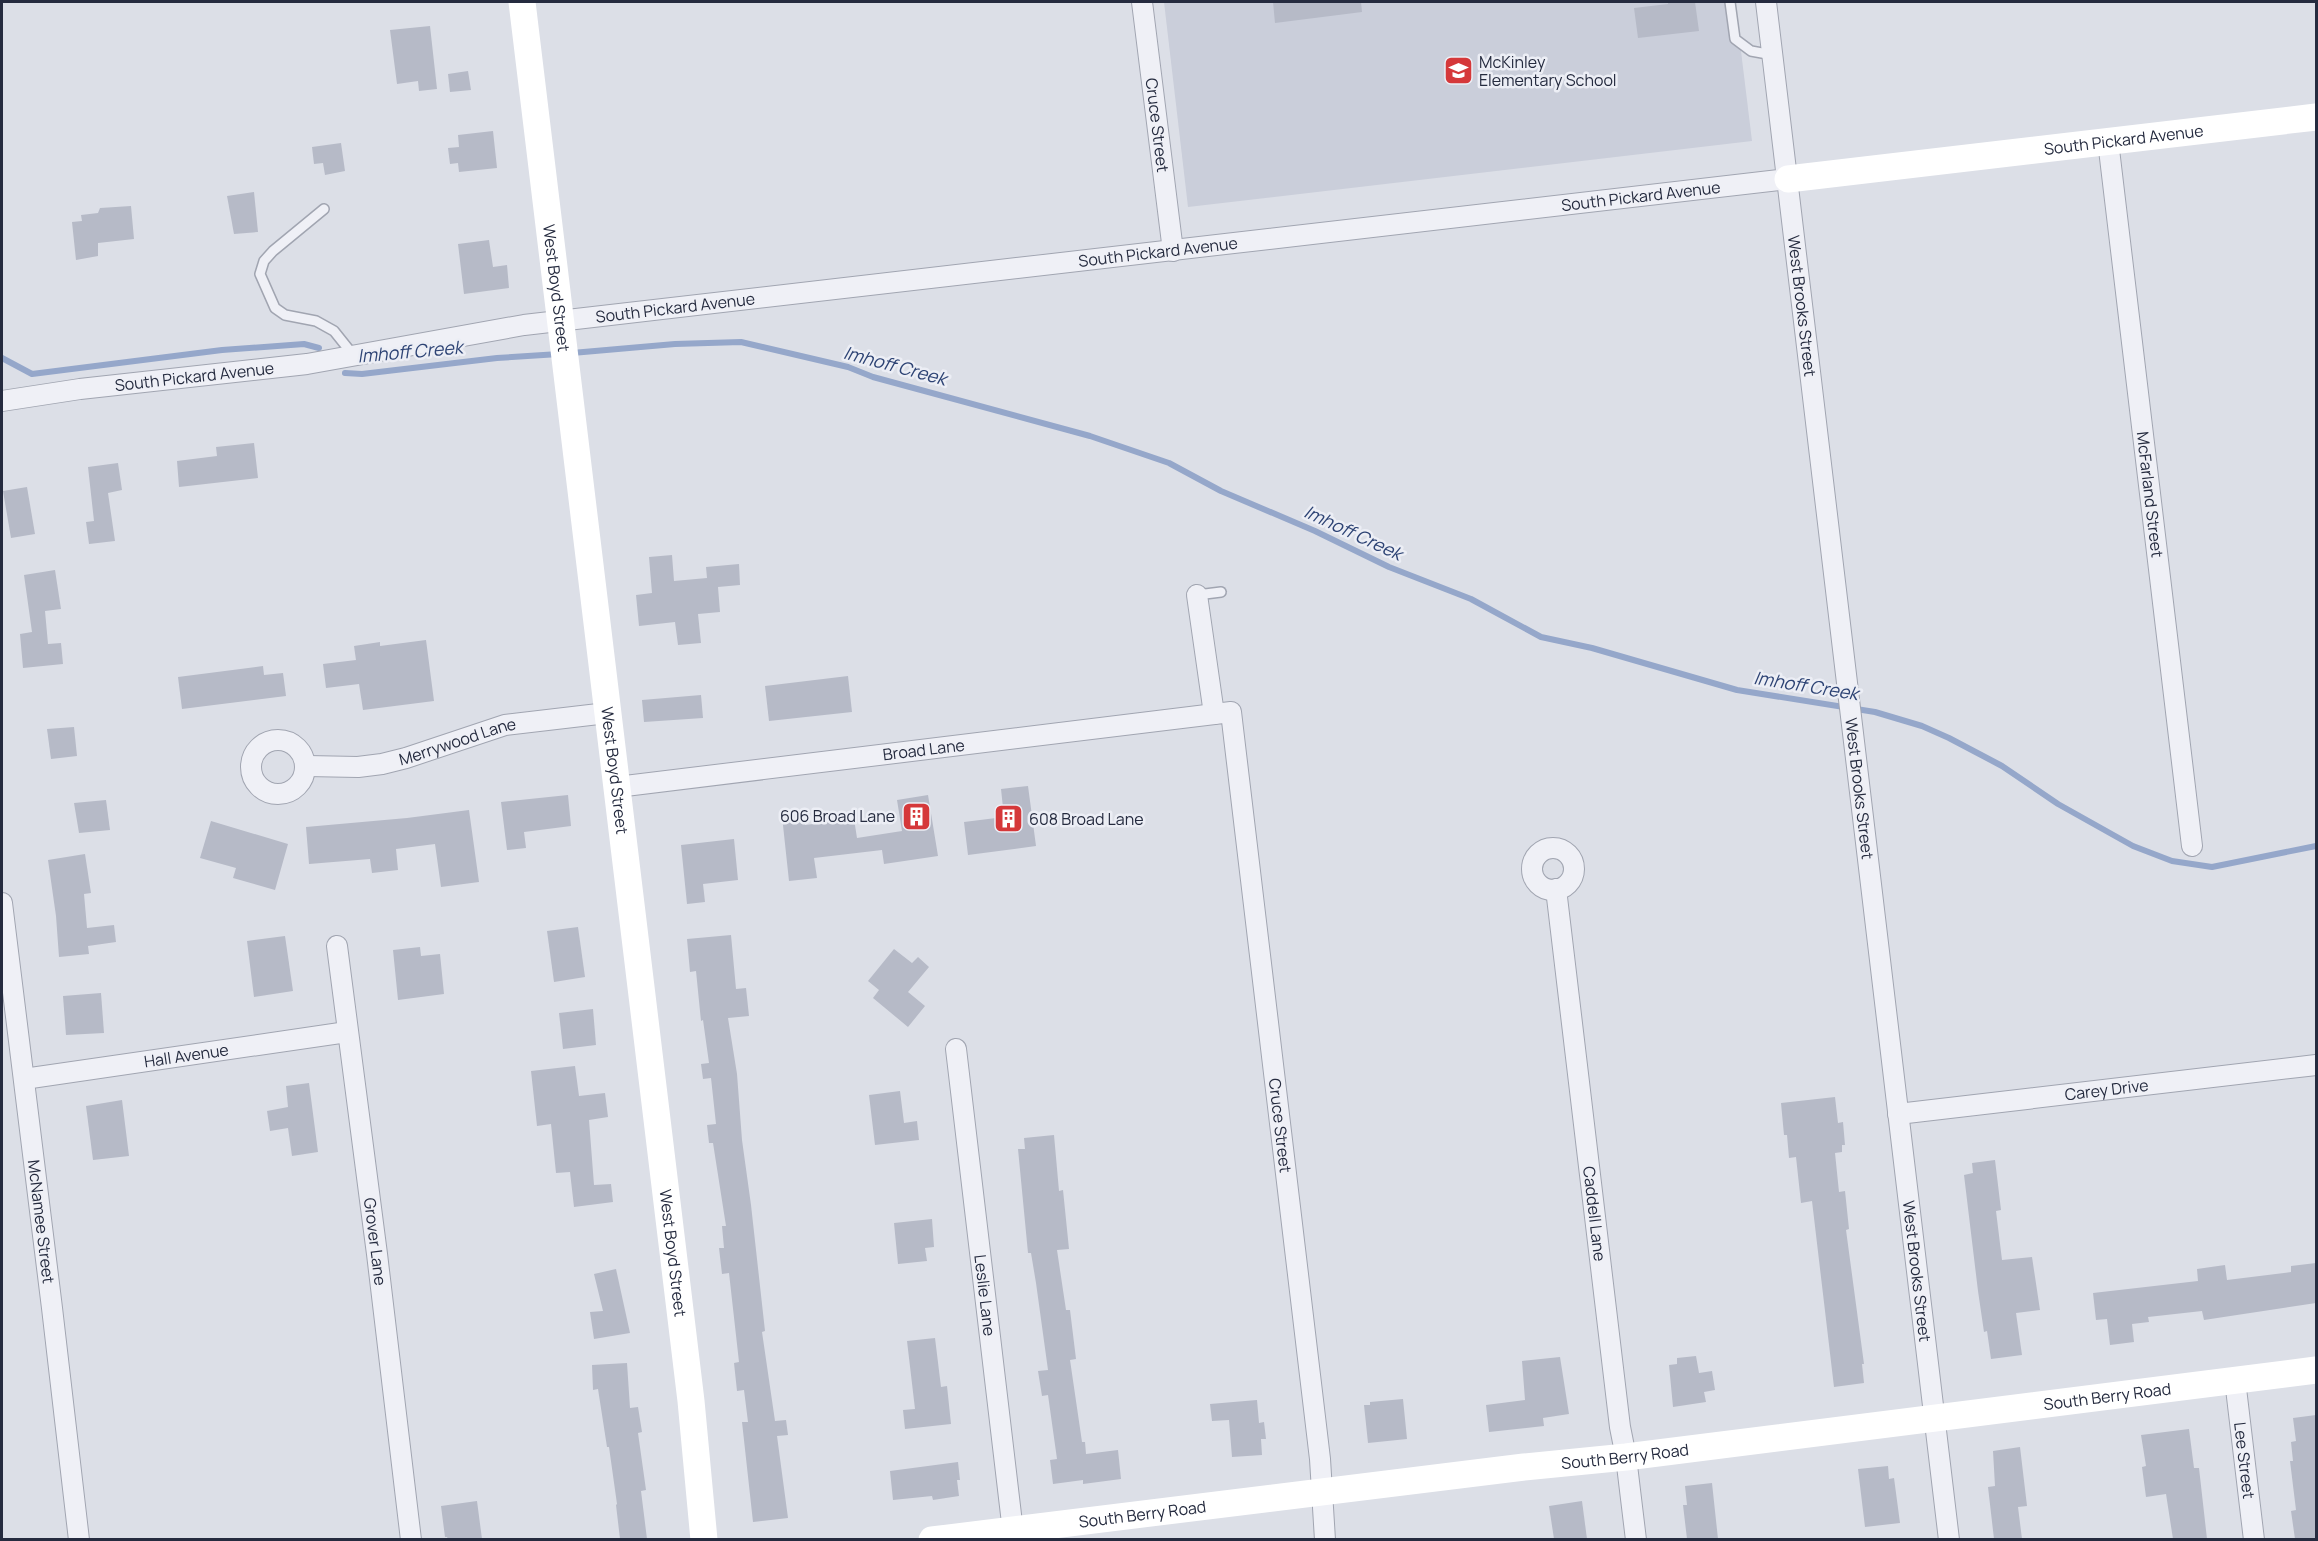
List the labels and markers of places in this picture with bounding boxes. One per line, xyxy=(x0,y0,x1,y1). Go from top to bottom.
place label: McKinley Elementary School xyxy=(1479,51,1617,91)
school or university icon: McKinley Elementary School xyxy=(1442,55,1474,87)
building icon: 606 Broad Lane xyxy=(900,800,932,832)
building icon: 608 Broad Lane xyxy=(992,803,1024,835)
place label: 606 Broad Lane xyxy=(780,805,895,827)
place label: 608 Broad Lane xyxy=(1029,808,1143,830)

